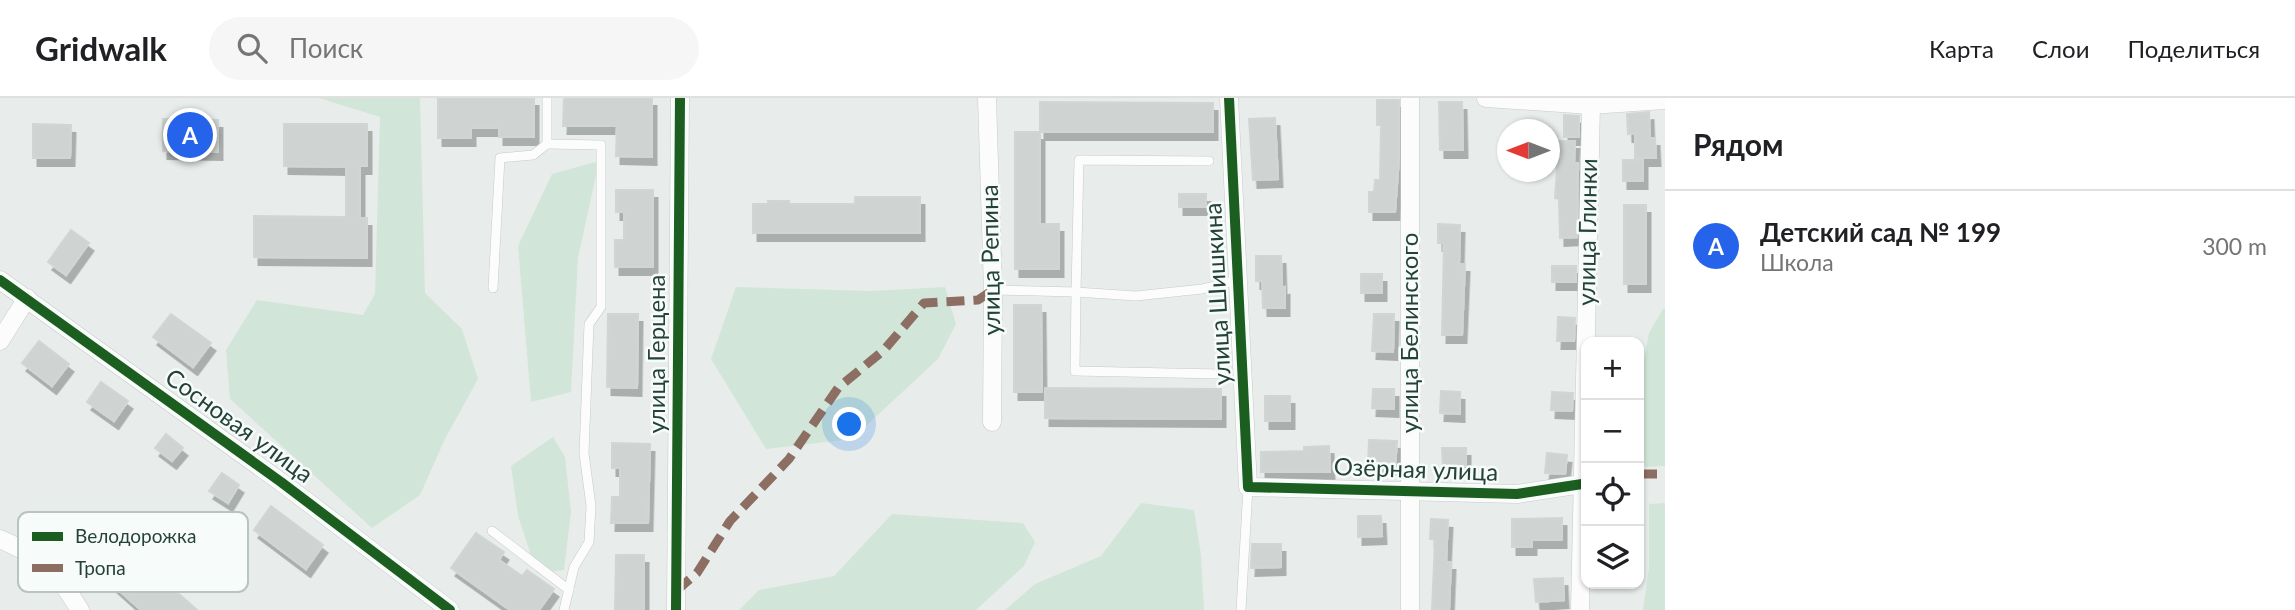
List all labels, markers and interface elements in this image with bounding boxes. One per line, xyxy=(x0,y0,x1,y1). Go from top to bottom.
search box xyxy=(209,17,699,80)
text: Gridwalk xyxy=(35,28,167,68)
icon: search xyxy=(233,29,271,67)
text: Поиск xyxy=(289,32,363,64)
text: Карта xyxy=(1929,34,1994,63)
text: Слои xyxy=(2032,34,2089,63)
text: Поделиться xyxy=(2127,34,2260,63)
pin: A xyxy=(167,109,213,161)
north arrow xyxy=(1497,119,1560,182)
text: Рядом xyxy=(1693,126,1783,162)
street label: улица Глинки xyxy=(1571,158,1602,306)
street label: улица Репина xyxy=(974,184,1005,336)
street label: улица Шишкина xyxy=(1197,202,1236,386)
text: Детский сад № 199 xyxy=(1760,216,2001,248)
text: A xyxy=(1708,232,1724,260)
text: 300 m xyxy=(2202,232,2267,260)
street label: улица Белинского xyxy=(1394,233,1423,433)
text: Школа xyxy=(1760,248,1834,276)
street label: улица Герцена xyxy=(641,275,670,434)
map controls xyxy=(1581,337,1644,589)
button: + xyxy=(1581,337,1644,400)
street label: Сосновая улица xyxy=(160,362,319,488)
button: − xyxy=(1581,400,1644,463)
your location xyxy=(832,407,866,441)
street label: Озёрная улица xyxy=(1333,451,1499,486)
button: locate xyxy=(1581,463,1644,526)
legend xyxy=(18,512,248,592)
text: Велодорожка xyxy=(75,524,196,547)
button: layers xyxy=(1581,526,1644,589)
text: Тропа xyxy=(75,556,126,579)

